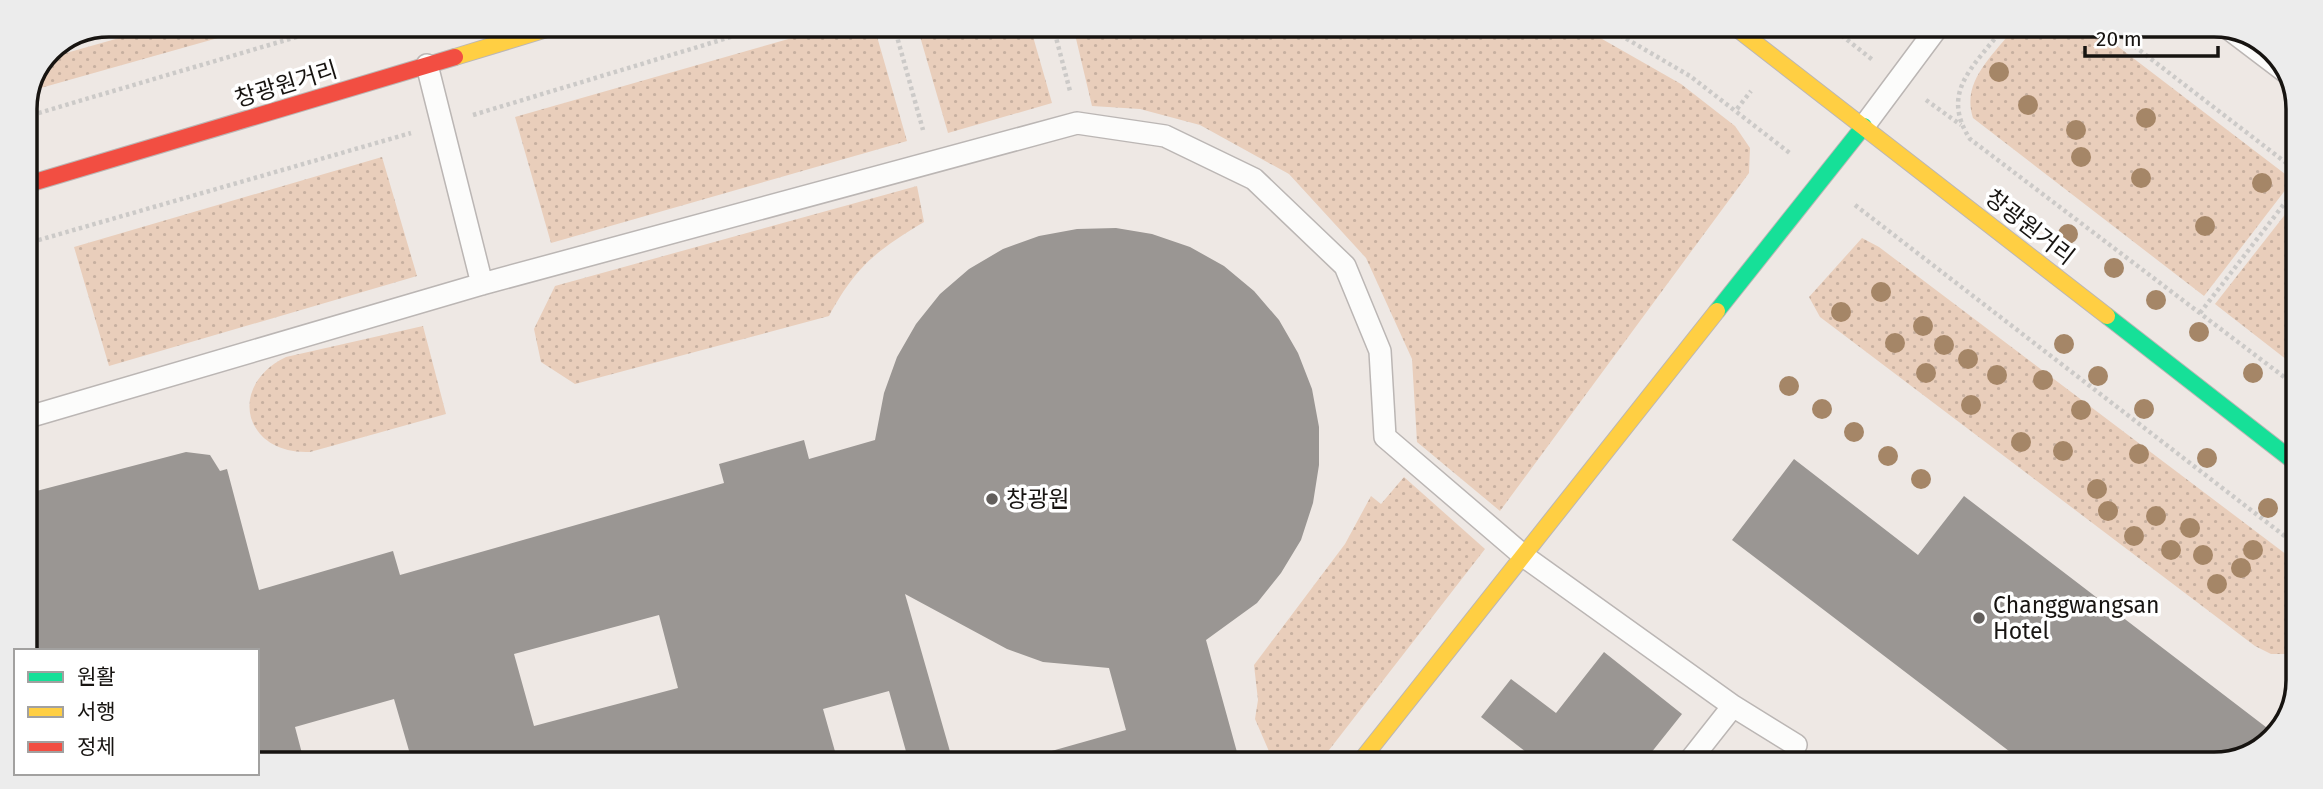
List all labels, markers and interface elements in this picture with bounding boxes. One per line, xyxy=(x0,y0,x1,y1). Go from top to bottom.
scale bar xyxy=(2085,14,2218,58)
text: 20 m xyxy=(2096,26,2142,52)
street label: 창광원거리 xyxy=(231,55,341,113)
street label: 창광원거리 xyxy=(1980,183,2080,271)
place label: 창광원 xyxy=(1006,485,1069,513)
marker: 창광원 xyxy=(984,491,1000,507)
place label: Changgwangsan Hotel xyxy=(1993,591,2160,645)
marker: Changgwangsan Hotel xyxy=(1971,610,1987,626)
legend xyxy=(14,649,259,775)
text: 원활 xyxy=(77,664,116,690)
text: 서행 xyxy=(77,699,116,725)
text: 정체 xyxy=(77,734,116,760)

